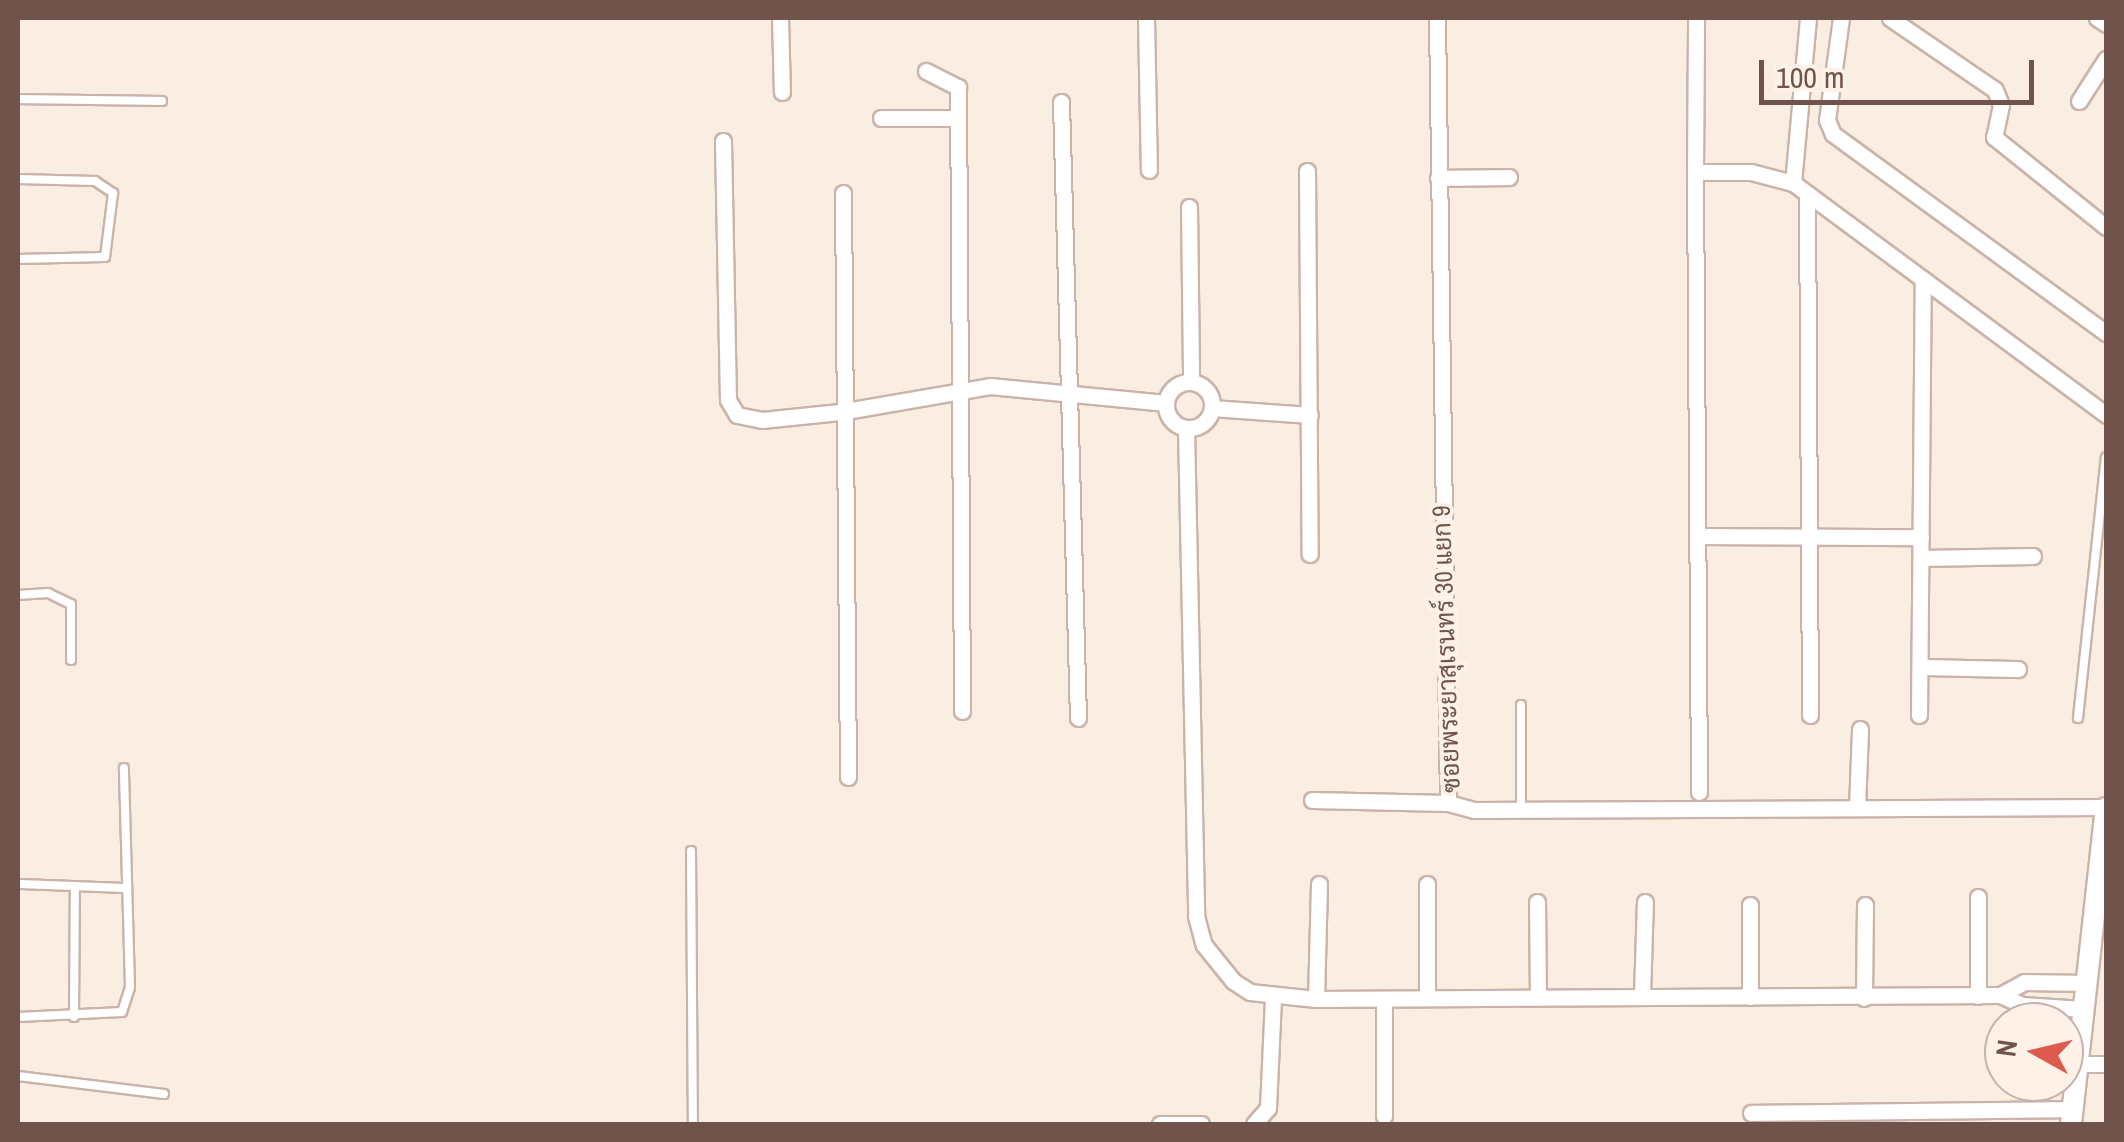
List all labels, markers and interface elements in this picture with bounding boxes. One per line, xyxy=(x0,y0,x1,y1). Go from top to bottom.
scale bar xyxy=(1764,40,2039,102)
text: 100 m xyxy=(1776,57,1844,97)
street label: ซอยพระยาสุเรนทร์ 30 แยก 9 xyxy=(1426,505,1466,793)
north arrow xyxy=(1984,1002,2084,1102)
text: N xyxy=(1986,1037,2026,1059)

